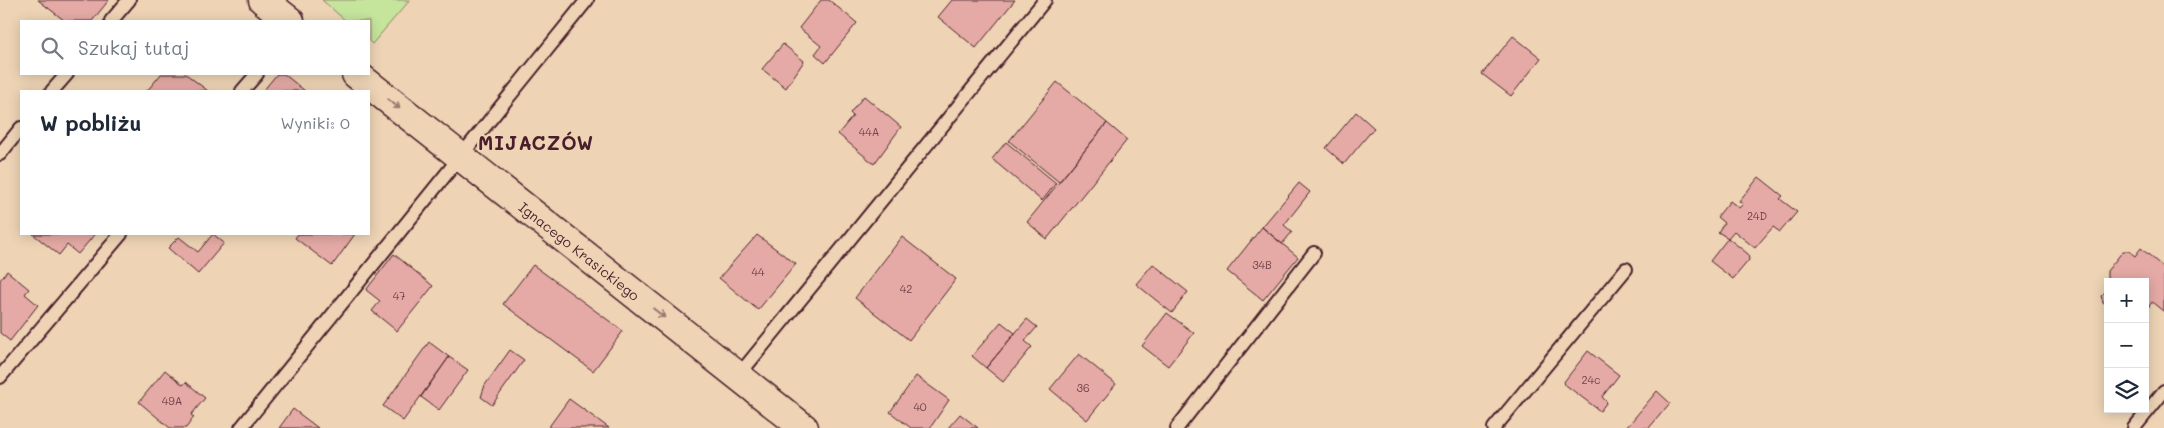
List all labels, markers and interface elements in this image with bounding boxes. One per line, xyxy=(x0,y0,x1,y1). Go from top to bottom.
search box xyxy=(20,20,370,75)
icon: search xyxy=(38,34,66,62)
text: Szukaj tutaj xyxy=(78,35,189,60)
one-way arrow xyxy=(387,99,401,109)
text: W pobliżu xyxy=(40,109,141,136)
text: Wyniki: 0 xyxy=(280,112,350,133)
house number: 44A xyxy=(859,124,879,139)
district label: MIJACZÓW xyxy=(478,130,594,155)
street label: Ignacego Krasickiego xyxy=(515,197,644,304)
house number: 24D xyxy=(1747,208,1767,223)
house number: 34B xyxy=(1252,257,1272,272)
house number: 44 xyxy=(752,264,765,279)
map controls xyxy=(2104,278,2149,413)
button: + xyxy=(2104,278,2149,323)
house number: 42 xyxy=(900,281,912,296)
house number: 47 xyxy=(393,288,405,303)
one-way arrow xyxy=(652,308,665,319)
button: − xyxy=(2104,323,2149,368)
button: layers xyxy=(2104,368,2149,413)
house number: 24c xyxy=(1581,372,1601,387)
house number: 36 xyxy=(1076,380,1090,395)
house number: 49A xyxy=(162,393,182,408)
house number: 40 xyxy=(913,399,927,414)

